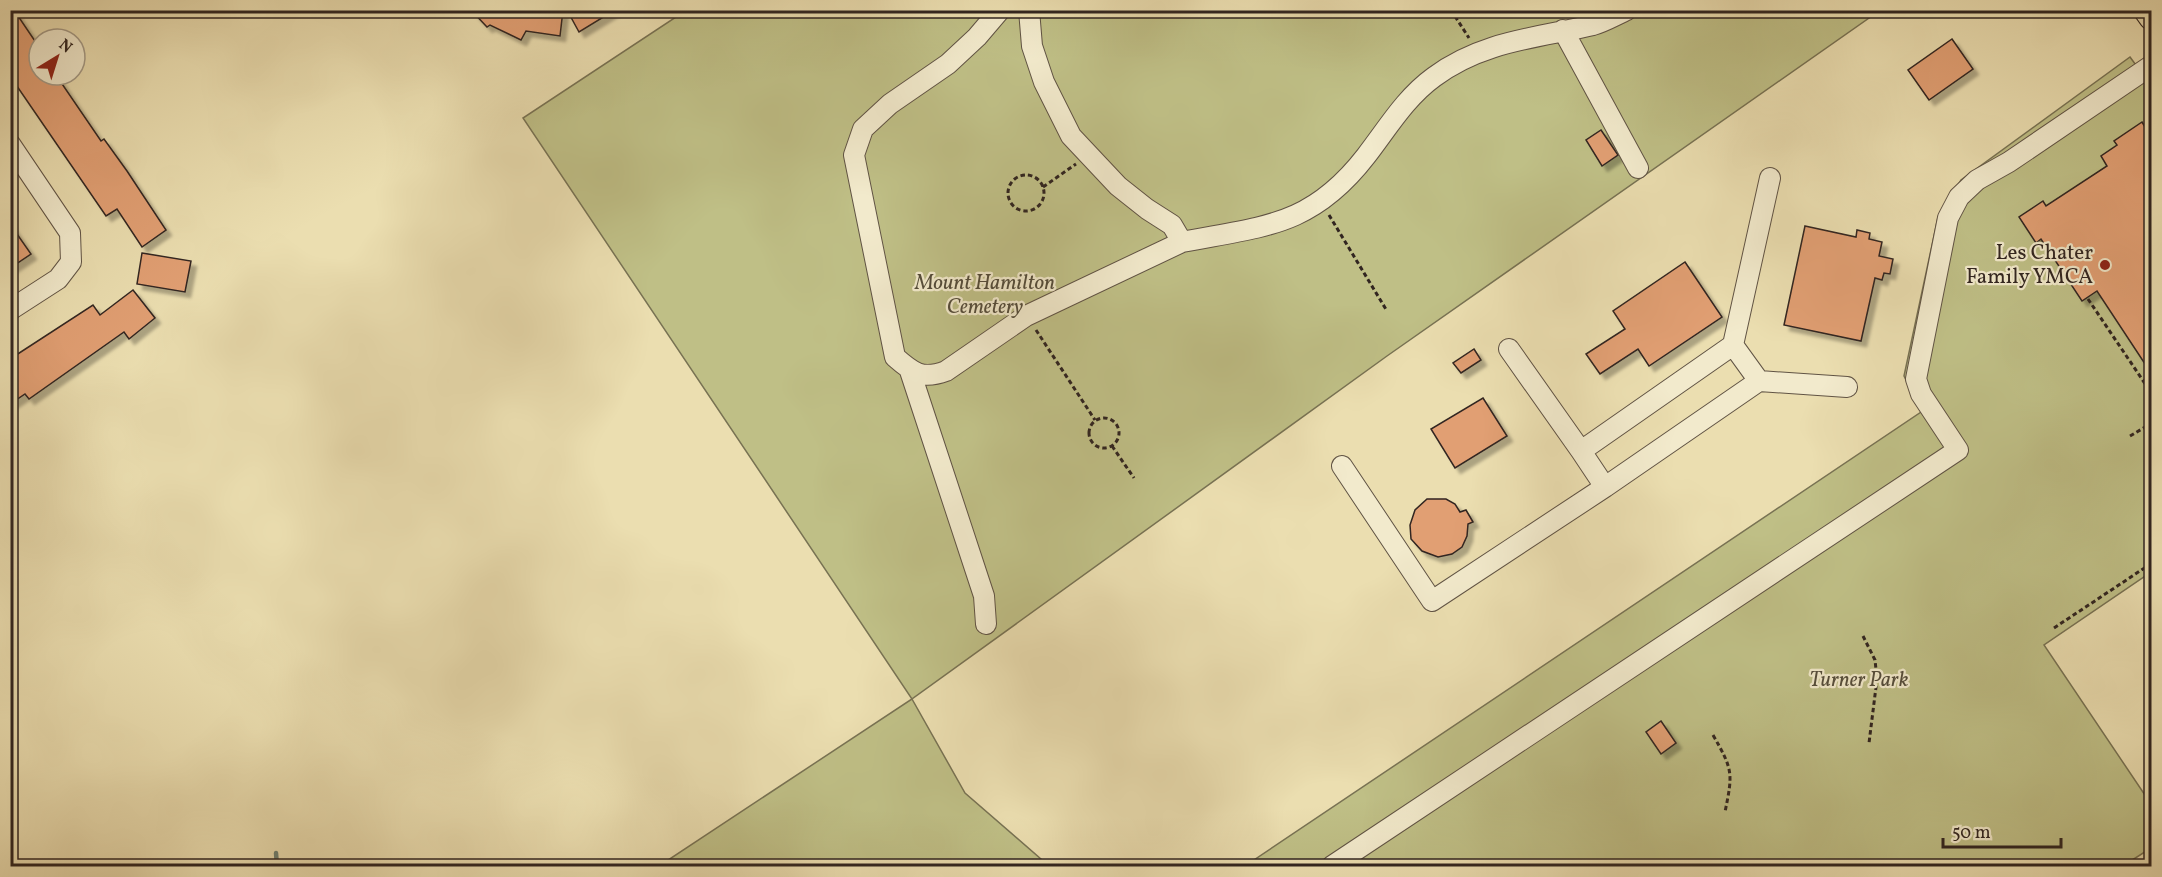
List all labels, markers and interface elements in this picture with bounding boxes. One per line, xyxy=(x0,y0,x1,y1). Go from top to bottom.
north arrow xyxy=(27,27,87,87)
text: N xyxy=(54,35,77,59)
place label: Les Chater Family YMCA xyxy=(1966,239,2093,292)
marker: Les Chater Family YMCA xyxy=(2098,258,2112,272)
park label: Mount Hamilton Cemetery xyxy=(914,269,1055,322)
park label: Turner Park xyxy=(1810,666,1909,695)
scale bar xyxy=(1943,811,2062,849)
text: 50 m xyxy=(1952,821,1991,846)

